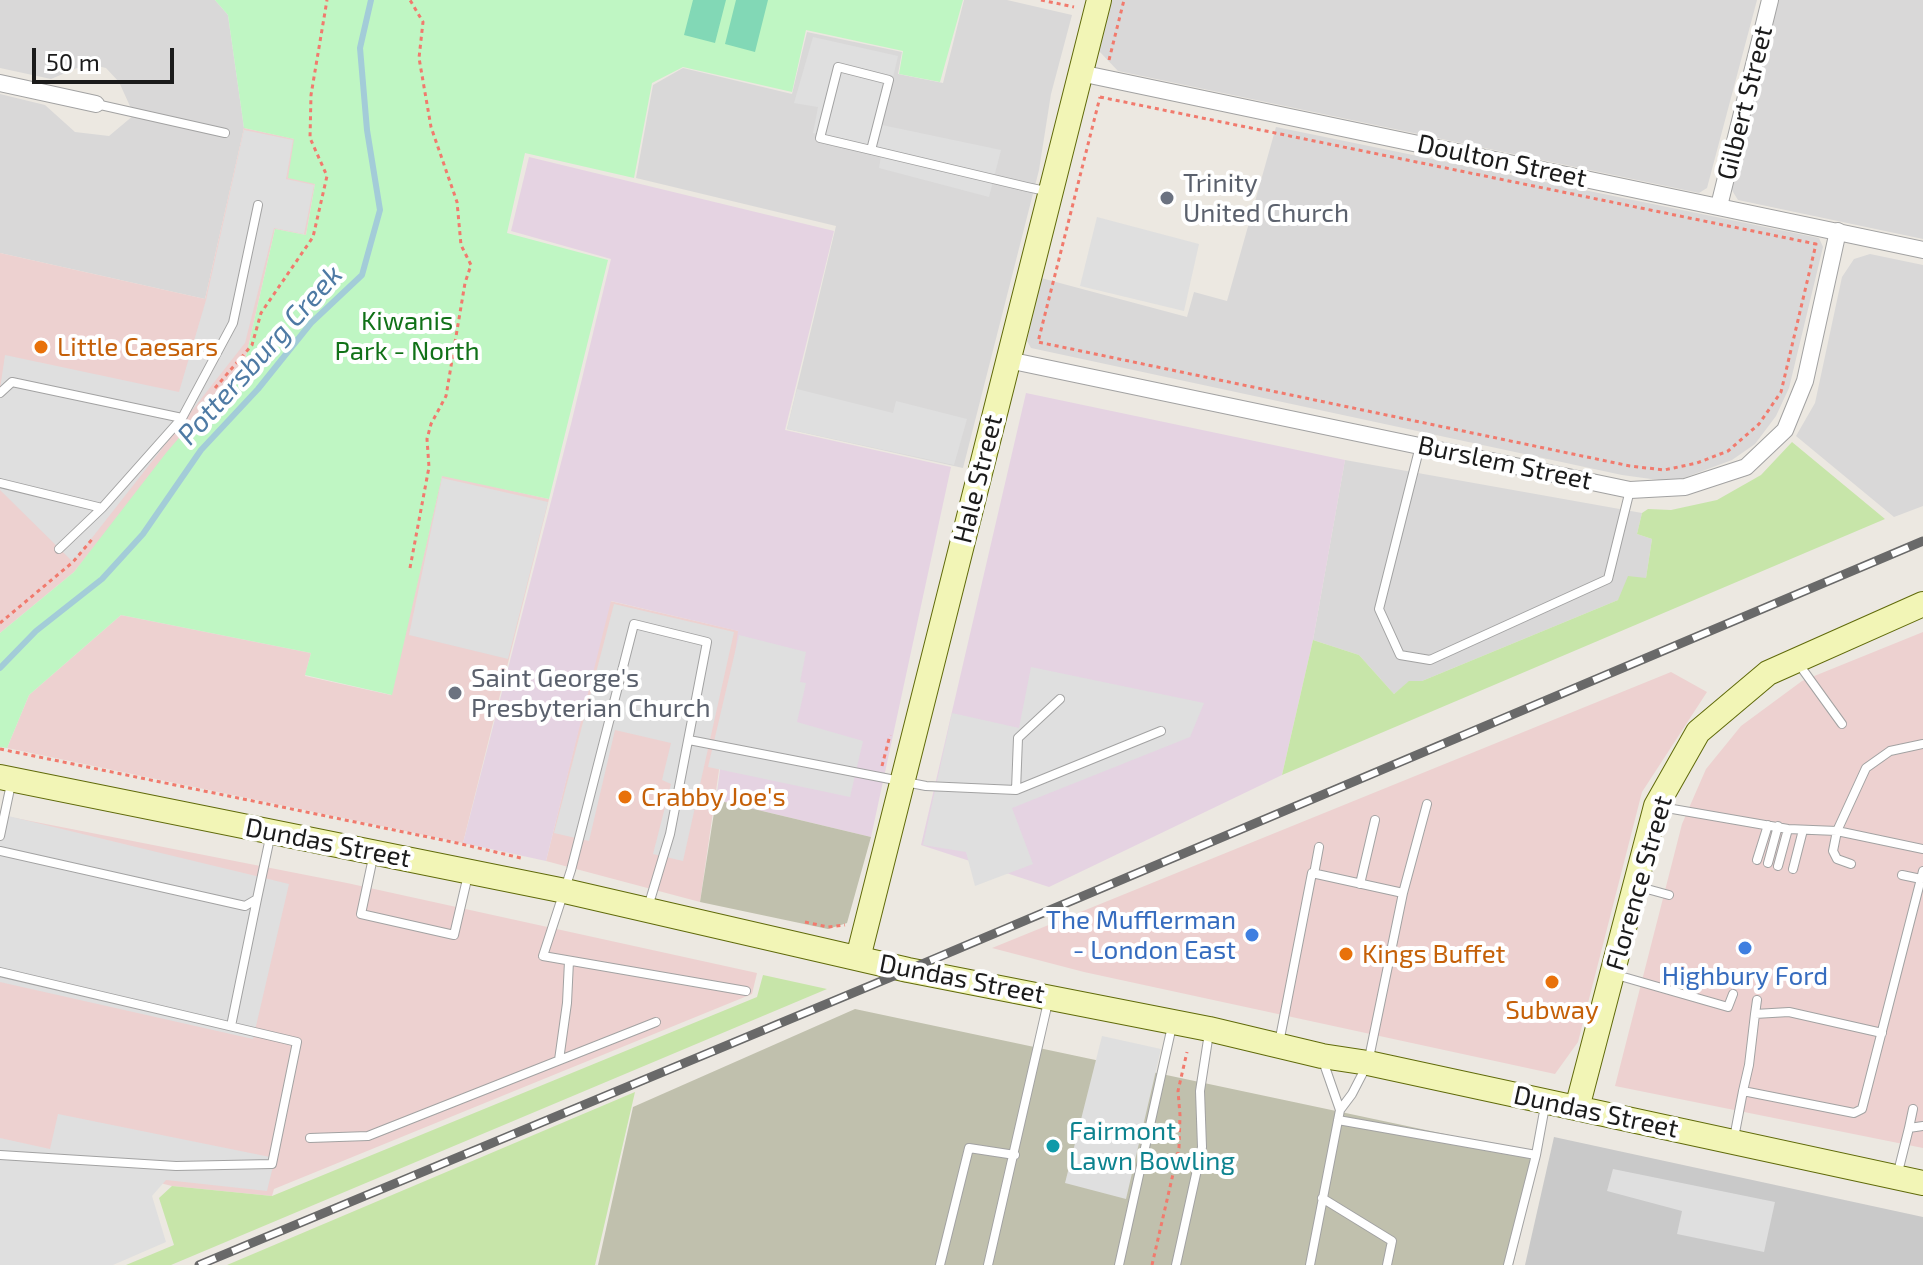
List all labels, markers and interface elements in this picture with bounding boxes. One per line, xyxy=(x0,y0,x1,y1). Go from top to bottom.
street label: Gilbert Street xyxy=(1711,23,1779,183)
scale bar xyxy=(36,32,178,82)
text: 50 m xyxy=(46,47,100,76)
street label: Doulton Street xyxy=(1415,128,1589,194)
place label: Trinity United Church xyxy=(1183,167,1349,228)
marker: Trinity United Church xyxy=(1158,189,1176,207)
water label: Pottersburg Creek xyxy=(171,258,349,452)
park label: Kiwanis Park - North xyxy=(335,305,479,366)
place label: Little Caesars xyxy=(57,331,218,363)
marker: Little Caesars xyxy=(32,338,50,356)
street label: Hale Street xyxy=(947,411,1009,547)
street label: Burslem Street xyxy=(1415,429,1595,497)
place label: Saint George's Presbyterian Church xyxy=(471,662,711,724)
marker: Saint George's Presbyterian Church xyxy=(446,684,464,702)
place label: Crabby Joe's xyxy=(641,781,786,813)
marker: Crabby Joe's xyxy=(616,788,634,806)
street label: Florence Street xyxy=(1599,792,1679,974)
street label: Dundas Street xyxy=(243,812,413,874)
place label: The Mufflerman - London East xyxy=(1046,904,1236,966)
marker: The Mufflerman - London East xyxy=(1243,926,1261,944)
place label: Kings Buffet xyxy=(1362,938,1506,970)
marker: Highbury Ford xyxy=(1736,939,1754,957)
marker: Kings Buffet xyxy=(1337,945,1355,963)
street label: Dundas Street xyxy=(877,948,1047,1010)
place label: Highbury Ford xyxy=(1662,960,1828,992)
marker: Subway xyxy=(1543,973,1561,991)
place label: Subway xyxy=(1505,994,1599,1026)
street label: Dundas Street xyxy=(1511,1079,1681,1145)
place label: Fairmont Lawn Bowling xyxy=(1069,1115,1235,1176)
marker: Fairmont Lawn Bowling xyxy=(1044,1137,1062,1155)

